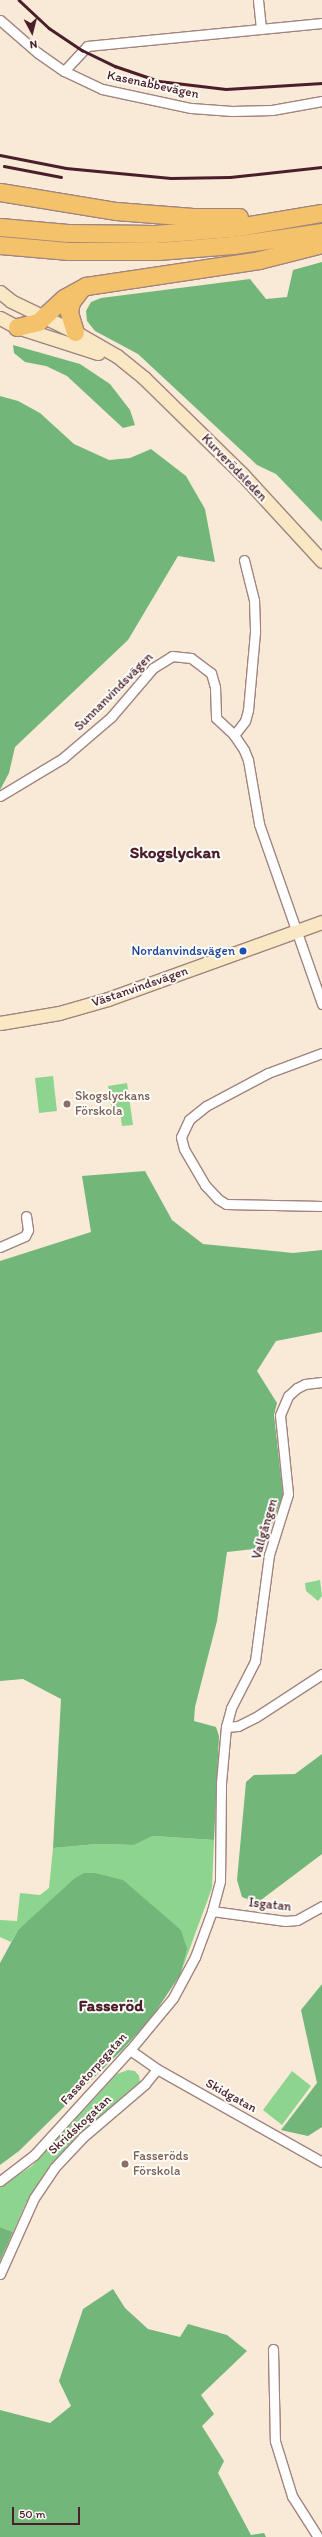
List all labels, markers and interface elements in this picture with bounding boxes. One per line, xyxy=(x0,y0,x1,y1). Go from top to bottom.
north arrow xyxy=(12,12,52,52)
text: N xyxy=(29,38,38,51)
street label: Kasenabbevägen xyxy=(106,68,200,102)
street label: Kurverödsleden xyxy=(198,431,270,505)
street label: Sunnanvindsvägen xyxy=(71,649,157,735)
district label: Skogslyckan xyxy=(130,843,220,863)
place label: Nordanvindsvägen xyxy=(132,943,235,959)
marker: Nordanvindsvägen xyxy=(238,946,248,956)
street label: Västanvindsvägen xyxy=(90,963,190,1011)
place label: Skogslyckans Förskola xyxy=(75,1089,150,1120)
marker: Skogslyckans Förskola xyxy=(62,1099,72,1109)
street label: Vallgången xyxy=(249,1497,281,1561)
street label: Isgatan xyxy=(248,1895,292,1915)
district label: Fasseröd xyxy=(78,1996,144,2016)
street label: Fassetorpsgatan xyxy=(58,2030,130,2108)
street label: Skidgatan xyxy=(203,2076,259,2116)
street label: Skridskogatan xyxy=(45,2092,115,2158)
place label: Fasseröds Förskola xyxy=(133,2149,189,2180)
marker: Fasseröds Förskola xyxy=(120,2159,130,2169)
scale bar xyxy=(14,2499,82,2525)
text: 50 m xyxy=(19,2507,45,2521)

